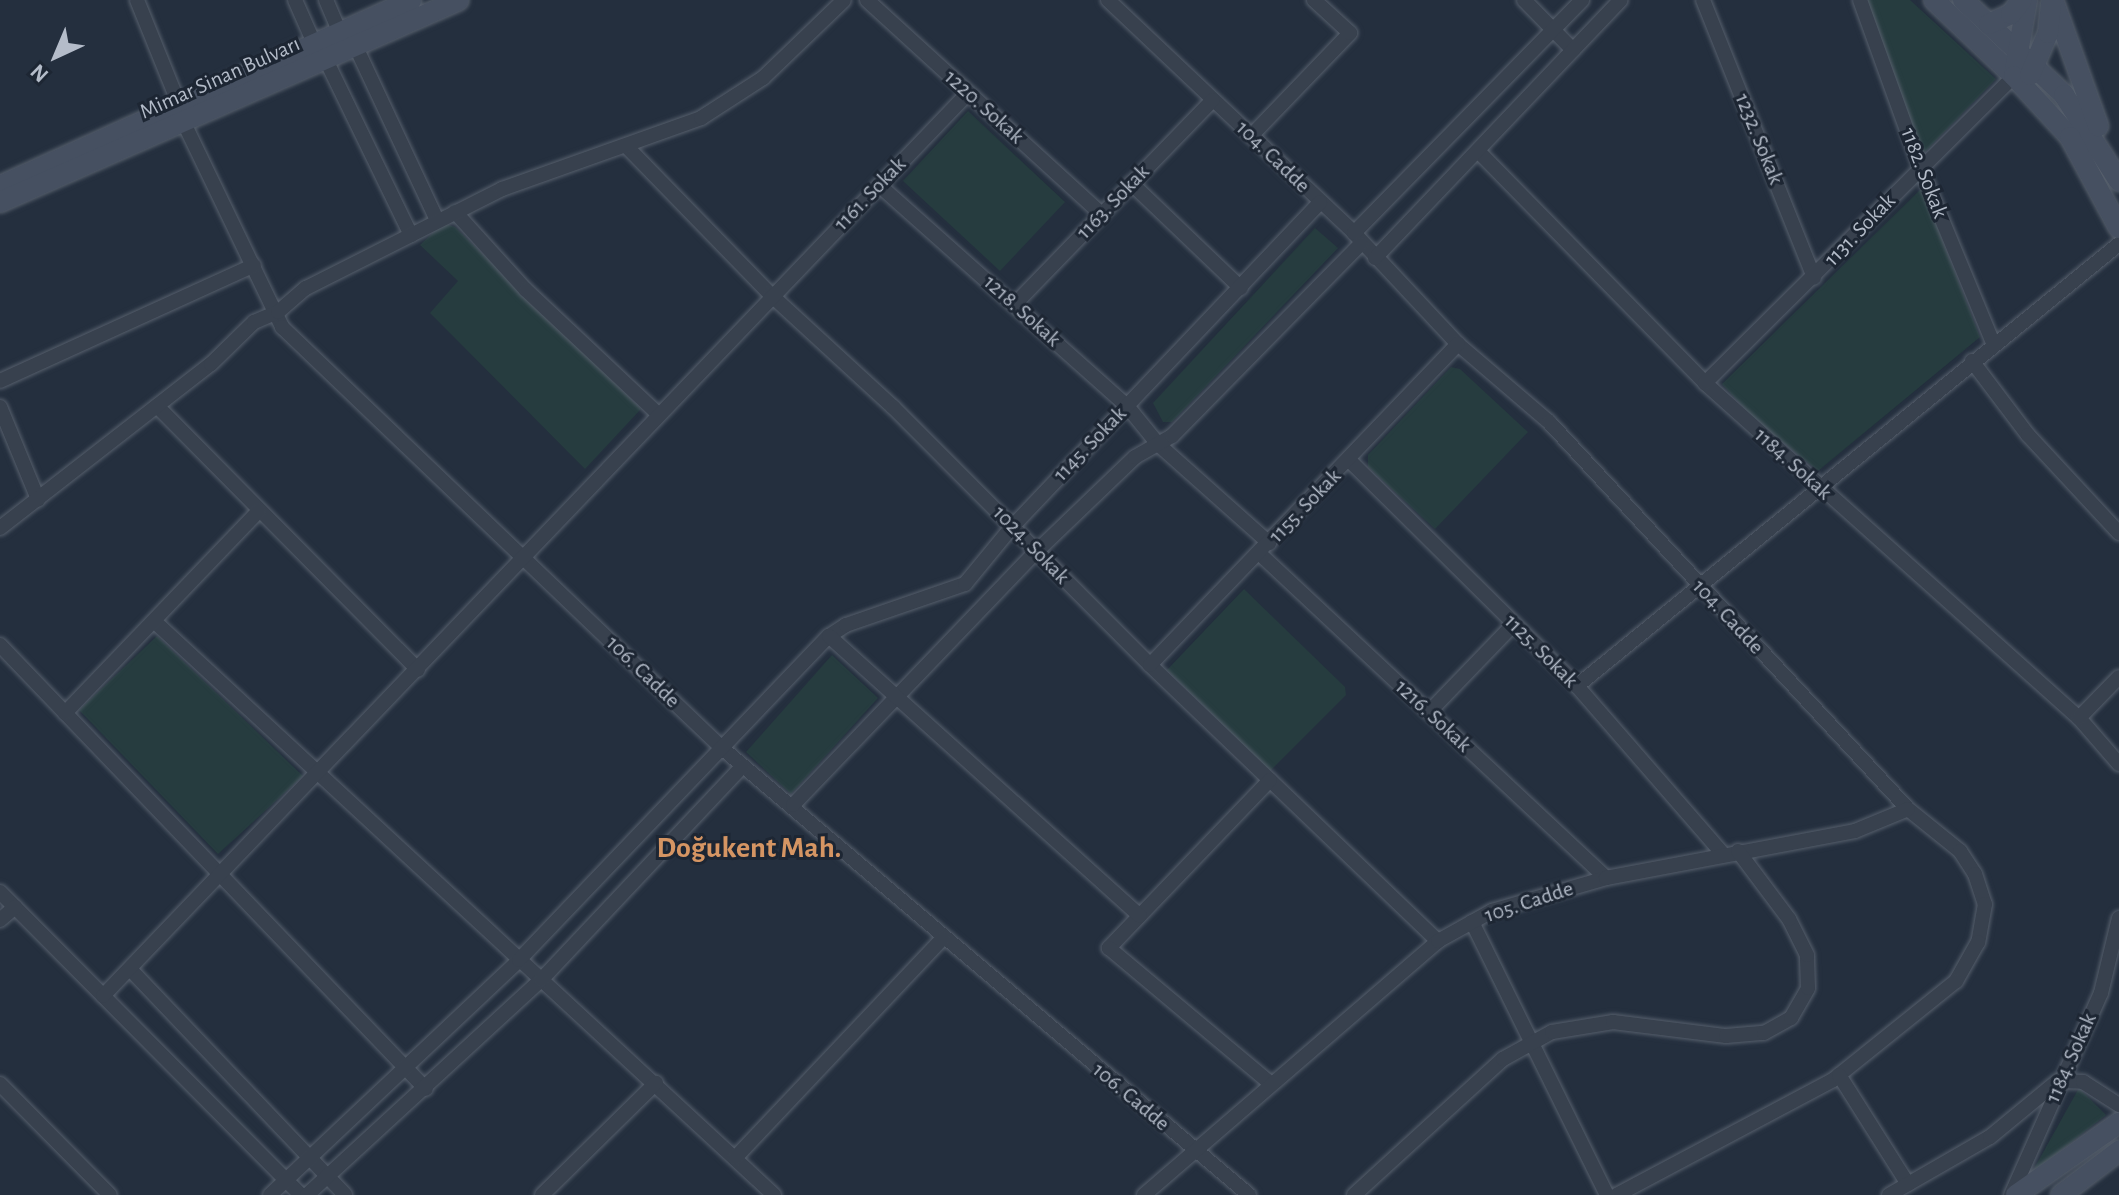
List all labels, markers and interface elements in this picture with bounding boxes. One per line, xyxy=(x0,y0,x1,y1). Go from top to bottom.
north arrow xyxy=(16,16,96,96)
street label: Mimar Sinan Bulvarı xyxy=(136,31,304,125)
text: N xyxy=(26,60,52,86)
street label: 1220. Sokak xyxy=(939,64,1029,150)
street label: 1232. Sokak xyxy=(1729,90,1789,188)
street label: 104. Cadde xyxy=(1230,115,1316,199)
street label: 1182. Sokak xyxy=(1895,124,1953,222)
street label: 1161. Sokak xyxy=(828,152,912,236)
street label: 1163. Sokak xyxy=(1071,159,1155,245)
street label: 1131. Sokak xyxy=(1819,188,1901,272)
street label: 1218. Sokak xyxy=(978,269,1066,353)
street label: 1145. Sokak xyxy=(1048,401,1132,487)
street label: 1184. Sokak xyxy=(1749,422,1837,506)
street label: 1155. Sokak xyxy=(1263,463,1347,549)
street label: 1024. Sokak xyxy=(987,500,1075,590)
street label: 104. Cadde xyxy=(1687,574,1769,660)
street label: 1125. Sokak xyxy=(1499,609,1583,693)
street label: 106. Cadde xyxy=(600,630,686,714)
street label: 1216. Sokak xyxy=(1389,674,1477,758)
district label: Doğukent Mah. xyxy=(657,830,841,866)
street label: 105. Cadde xyxy=(1481,875,1577,929)
street label: 1184. Sokak xyxy=(2040,1009,2102,1107)
street label: 106. Cadde xyxy=(1087,1057,1175,1137)

